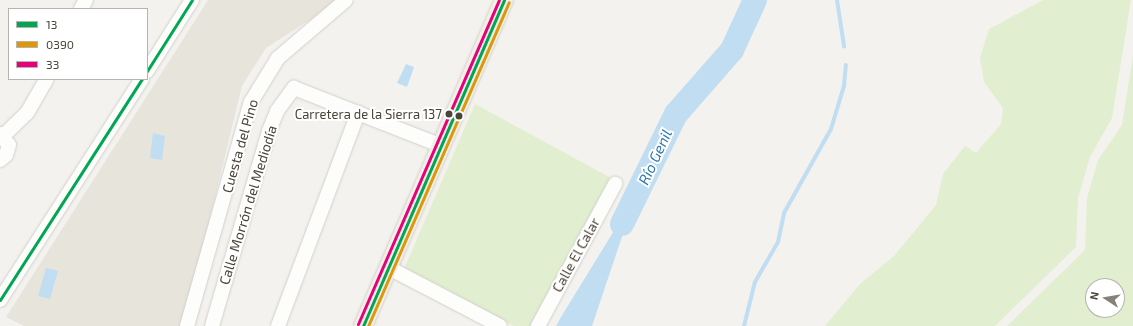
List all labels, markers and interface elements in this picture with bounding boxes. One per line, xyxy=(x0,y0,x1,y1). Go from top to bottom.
legend xyxy=(8,8,148,80)
text: 13 xyxy=(46,17,57,31)
text: 0390 xyxy=(46,37,74,51)
text: 33 xyxy=(46,57,59,71)
street label: Cuesta del Pino xyxy=(219,97,261,195)
place label: Carretera de la Sierra 137 xyxy=(295,106,442,122)
marker: Carretera de la Sierra 137 xyxy=(444,109,454,119)
unlabelled marker xyxy=(454,111,464,121)
street label: Calle Morrón del Mediodía xyxy=(216,123,280,287)
water label: Río Genil xyxy=(634,126,676,188)
street label: Calle El Calar xyxy=(549,215,603,295)
north arrow xyxy=(1085,278,1125,318)
text: N xyxy=(1087,290,1101,301)

